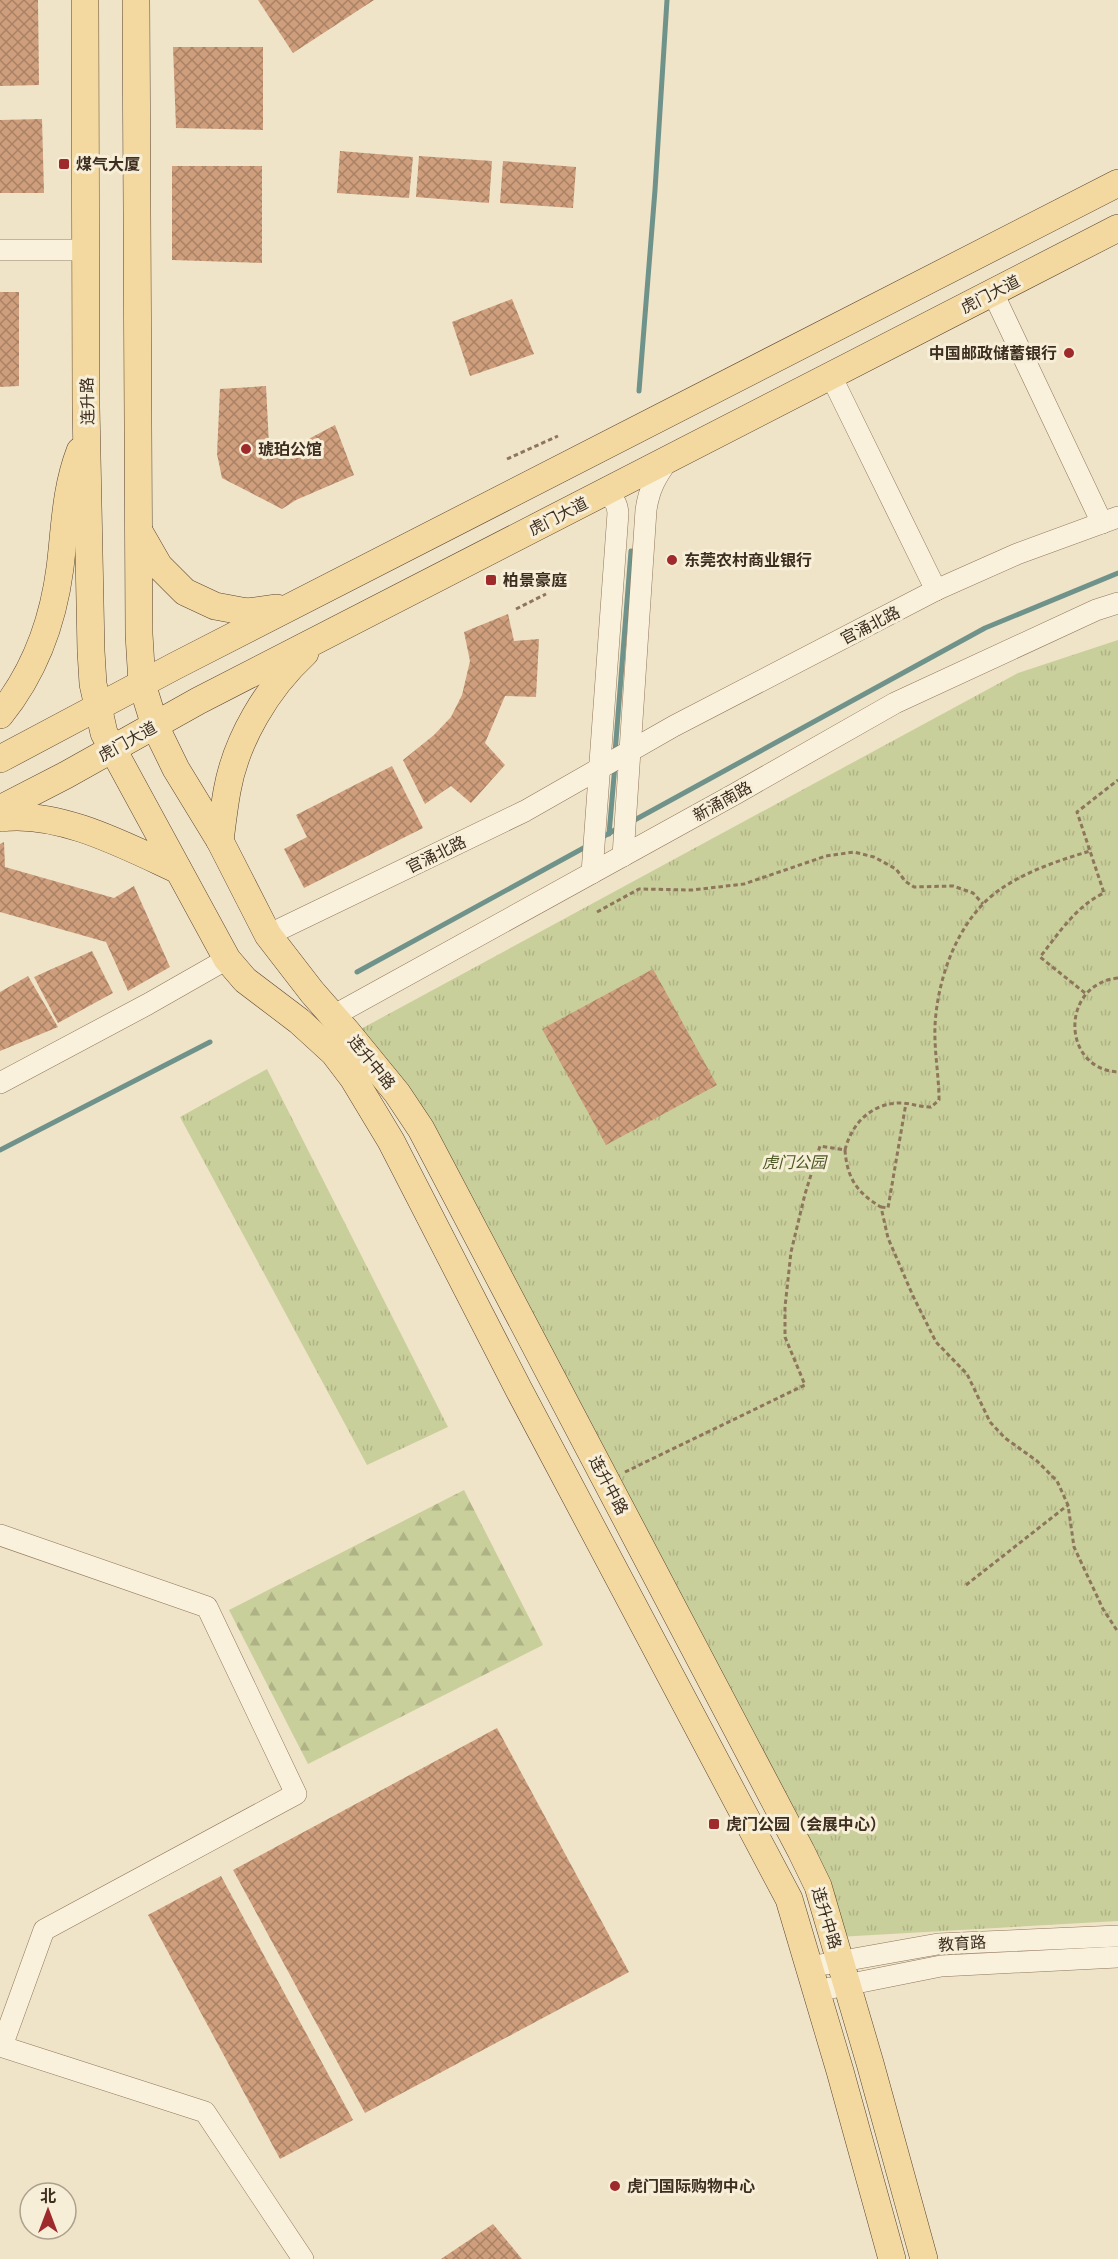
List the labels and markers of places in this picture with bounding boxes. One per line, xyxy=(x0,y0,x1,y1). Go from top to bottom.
place label: 煤气大厦 xyxy=(76,156,140,173)
marker: 煤气大厦 xyxy=(57,157,71,171)
place label: 中国邮政储蓄银行 xyxy=(929,345,1057,362)
marker: 中国邮政储蓄银行 xyxy=(1062,346,1076,360)
place label: 琥珀公馆 xyxy=(258,441,322,458)
marker: 琥珀公馆 xyxy=(239,442,253,456)
place label: 东莞农村商业银行 xyxy=(684,551,812,569)
marker: 东莞农村商业银行 xyxy=(665,553,679,567)
place label: 柏景豪庭 xyxy=(503,571,567,589)
marker: 柏景豪庭 xyxy=(484,573,498,587)
place label: 虎门公园（会展中心） xyxy=(726,1816,886,1833)
marker: 虎门公园（会展中心） xyxy=(707,1817,721,1831)
place label: 虎门国际购物中心 xyxy=(627,2178,755,2195)
marker: 虎门国际购物中心 xyxy=(608,2179,622,2193)

